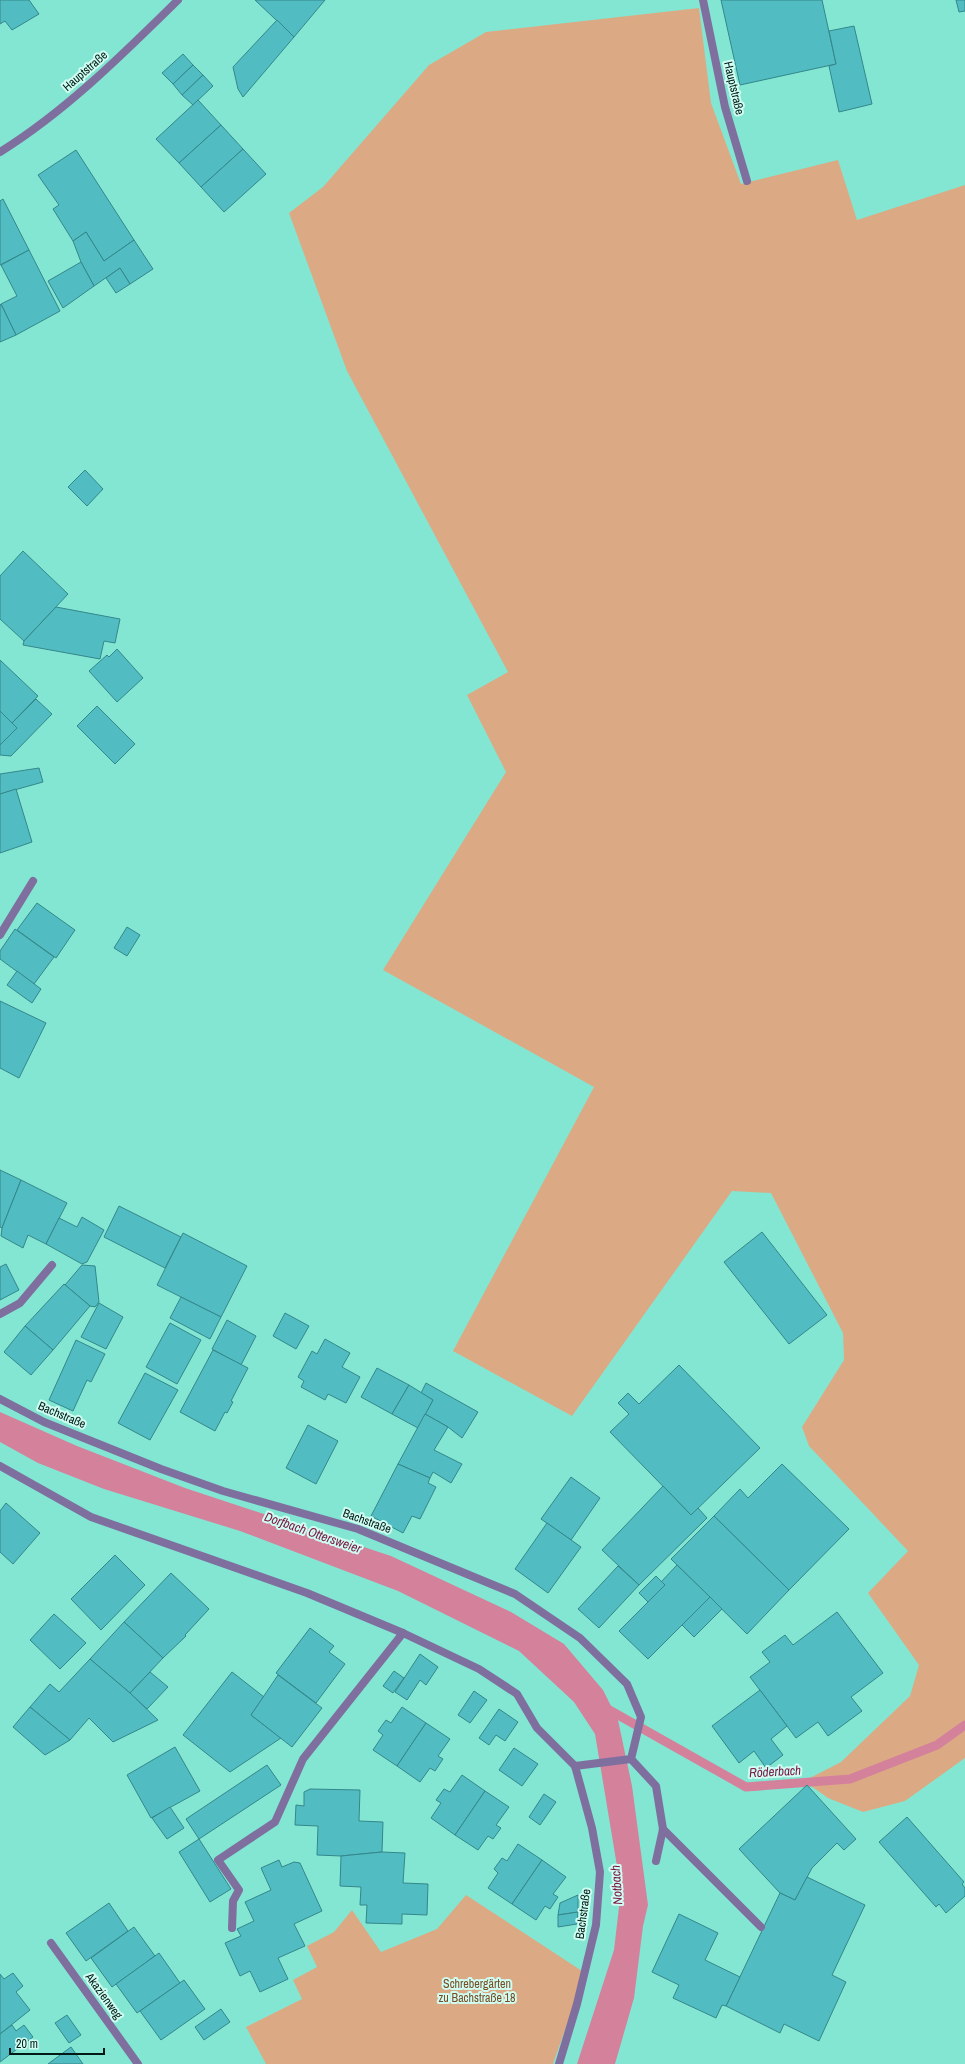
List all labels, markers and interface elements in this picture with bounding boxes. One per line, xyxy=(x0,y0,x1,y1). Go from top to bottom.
street label: Hauptstraße xyxy=(59,47,111,95)
street label: Hauptstraße xyxy=(720,60,748,116)
street label: Bachstraße xyxy=(36,1398,88,1432)
street label: Bachstraße xyxy=(341,1505,393,1537)
water label: Dorfbach Ottersweier xyxy=(262,1508,364,1557)
water label: Röderbach xyxy=(749,1762,802,1781)
water label: Notbach xyxy=(607,1864,626,1905)
street label: Bachstraße xyxy=(572,1888,594,1940)
street label: Akazienweg xyxy=(81,1969,127,2023)
park label: Schrebergärten zu Bachstraße 18 xyxy=(438,1976,516,2006)
scale bar xyxy=(10,2030,104,2056)
text: 20 m xyxy=(16,2036,38,2052)

